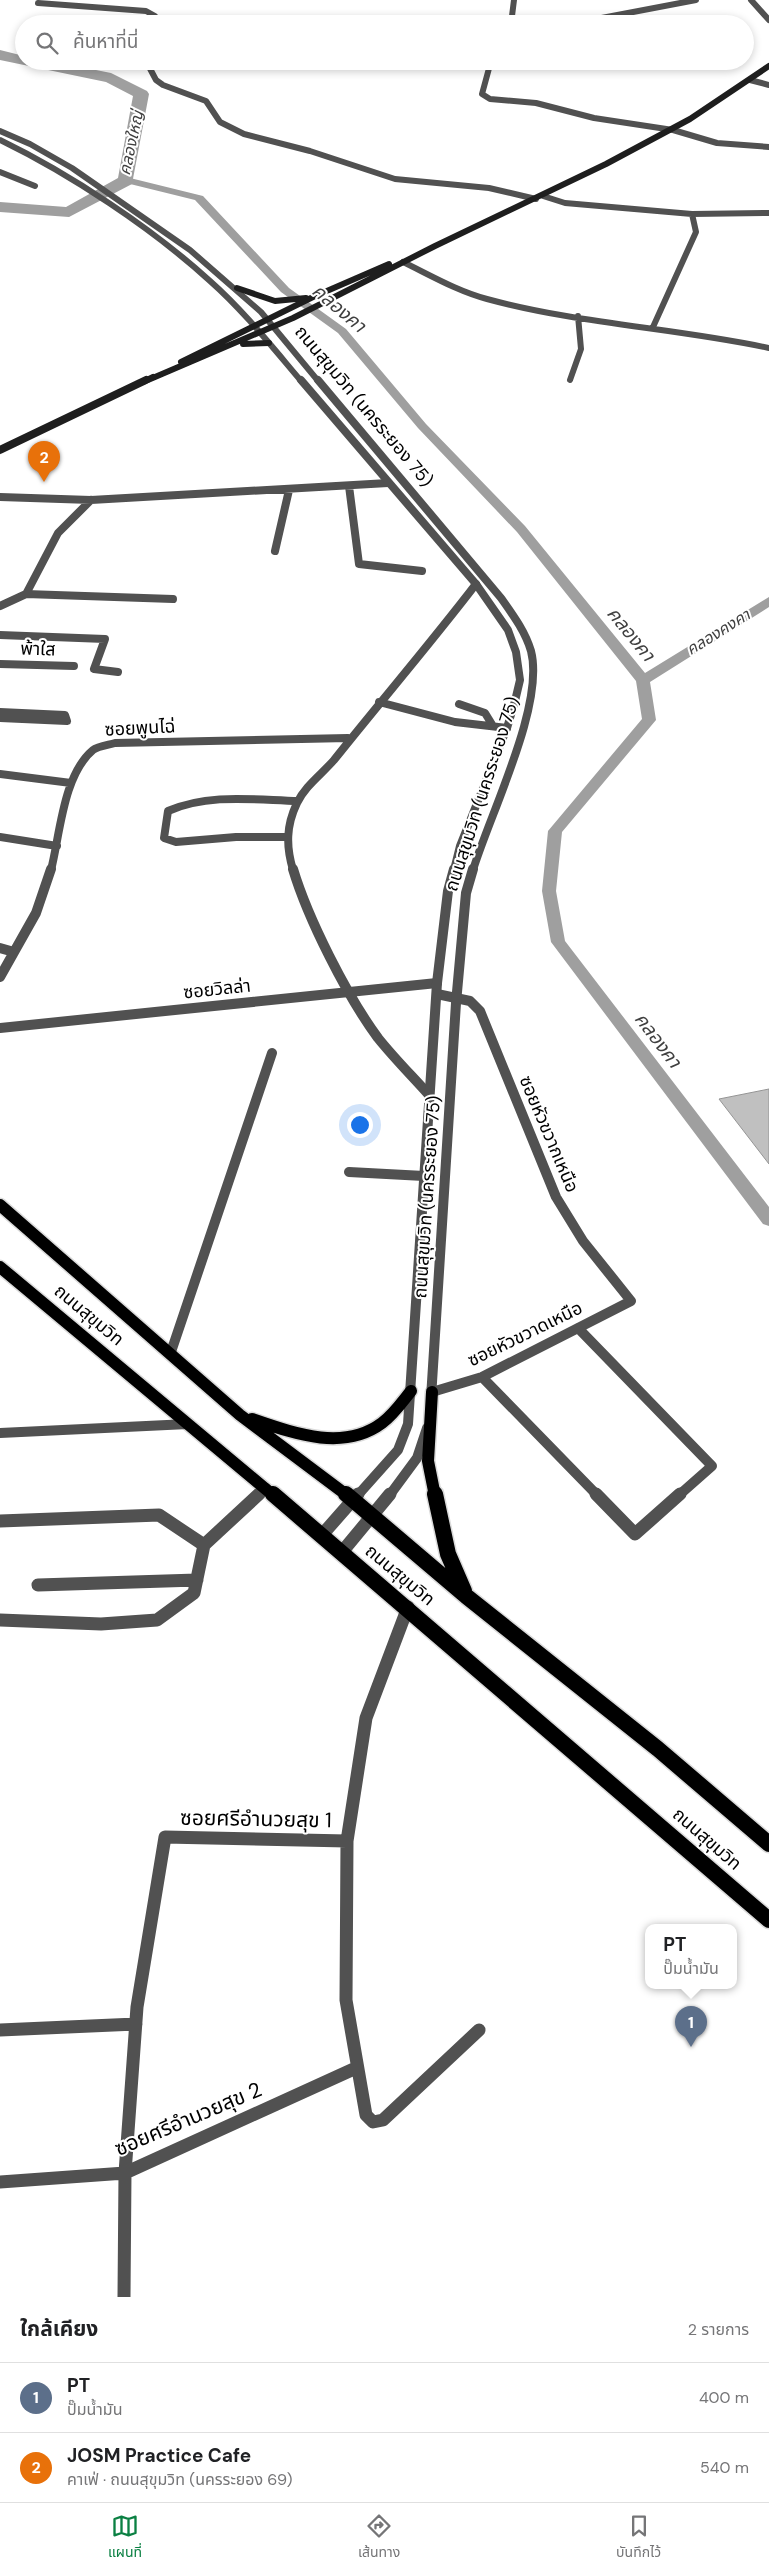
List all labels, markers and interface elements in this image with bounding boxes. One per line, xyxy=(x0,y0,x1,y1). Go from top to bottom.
search box xyxy=(15,15,754,70)
icon: search xyxy=(33,29,61,57)
text: ค้นหาที่นี่ xyxy=(73,29,138,54)
water label: คลองใหญ่ xyxy=(114,107,148,177)
water label: คลองคา xyxy=(307,278,372,339)
street label: ถนนสุขุมวิท (นครระยอง 75) xyxy=(289,320,439,492)
pin: 2 xyxy=(28,441,60,482)
water label: คลองคา xyxy=(601,602,661,667)
water label: คลองคงคา xyxy=(682,603,755,660)
street label: พ้าใส xyxy=(20,636,56,662)
street label: ถนนสุขุมวิท (นครระยอง 75) xyxy=(439,694,525,894)
street label: ซอยพูนไฉ่ xyxy=(104,714,176,742)
street label: ซอยวิลล่า xyxy=(182,974,252,1004)
water label: คลองคา xyxy=(629,1007,688,1074)
street label: ซอยหัวขวากเหนือ xyxy=(514,1072,584,1196)
street label: ถนนสุขุมวิท (นครระยอง 75) xyxy=(408,1095,446,1299)
your location xyxy=(347,1112,373,1138)
street label: ถนนสุขุมวิท xyxy=(49,1279,129,1351)
street label: ซอยหัวขวาดเหนือ xyxy=(464,1296,586,1372)
street label: ถนนสุขุมวิท xyxy=(360,1539,440,1611)
street label: ถนนสุขุมวิท xyxy=(667,1802,747,1876)
street label: ซอยศรีอำนวยสุข 1 xyxy=(180,1804,332,1834)
popup xyxy=(645,1924,737,1989)
text: PT xyxy=(663,1932,686,1957)
text: ปั๊มน้ำมัน xyxy=(663,1958,719,1979)
pin: 1 xyxy=(675,2006,707,2047)
street label: ซอยศรีอำนวยสุข 2 xyxy=(110,2075,266,2163)
text: ใกล้เคียง xyxy=(20,2315,98,2343)
text: 2 รายการ xyxy=(688,2319,749,2340)
text: PT xyxy=(67,2373,90,2398)
text: 1 xyxy=(33,2387,39,2408)
text: 400 m xyxy=(699,2387,749,2408)
text: ปั๊มน้ำมัน xyxy=(67,2399,122,2420)
text: JOSM Practice Cafe xyxy=(67,2443,251,2468)
text: 2 xyxy=(31,2457,41,2478)
text: 540 m xyxy=(700,2457,749,2478)
text: คาเฟ่ · ถนนสุขุมวิท (นครระยอง 69) xyxy=(67,2469,293,2490)
tab: แผนที่ xyxy=(108,2512,142,2563)
tab: เส้นทาง xyxy=(358,2512,400,2563)
tab: บันทึกไว้ xyxy=(616,2512,661,2563)

